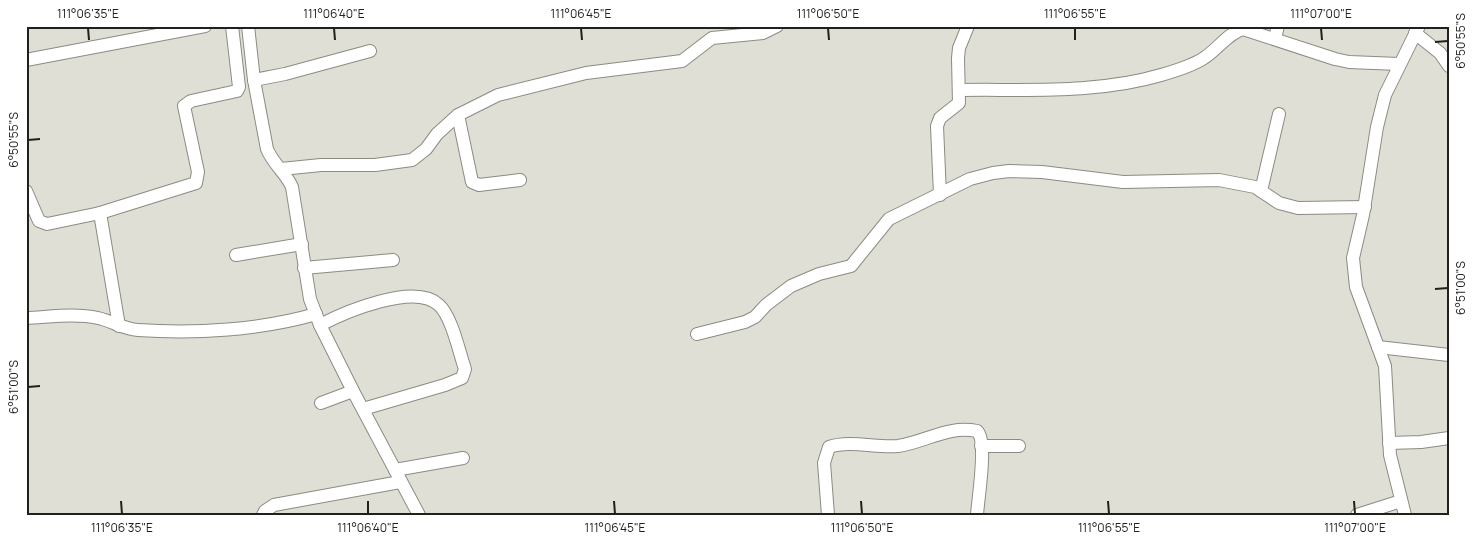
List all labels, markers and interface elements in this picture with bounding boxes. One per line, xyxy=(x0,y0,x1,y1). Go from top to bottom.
text: 111°06'35"E xyxy=(57,5,119,22)
text: 111°06'40"E xyxy=(303,5,365,22)
text: 111°06'45"E xyxy=(551,5,612,22)
text: 111°06'50"E xyxy=(797,5,859,22)
text: 111°06'55"E xyxy=(1044,5,1106,22)
text: 111°07'00"E xyxy=(1290,5,1352,22)
text: 6°50'55"S xyxy=(1452,13,1469,69)
text: 6°50'55"S xyxy=(5,112,22,168)
text: 6°51'00"S xyxy=(1452,261,1469,315)
text: 6°51'00"S xyxy=(5,360,22,414)
text: 111°06'35"E xyxy=(91,519,153,536)
text: 111°06'40"E xyxy=(337,519,399,536)
text: 111°06'45"E xyxy=(585,519,646,536)
text: 111°06'50"E xyxy=(831,519,893,536)
text: 111°06'55"E xyxy=(1078,519,1140,536)
text: 111°07'00"E xyxy=(1324,519,1386,536)

